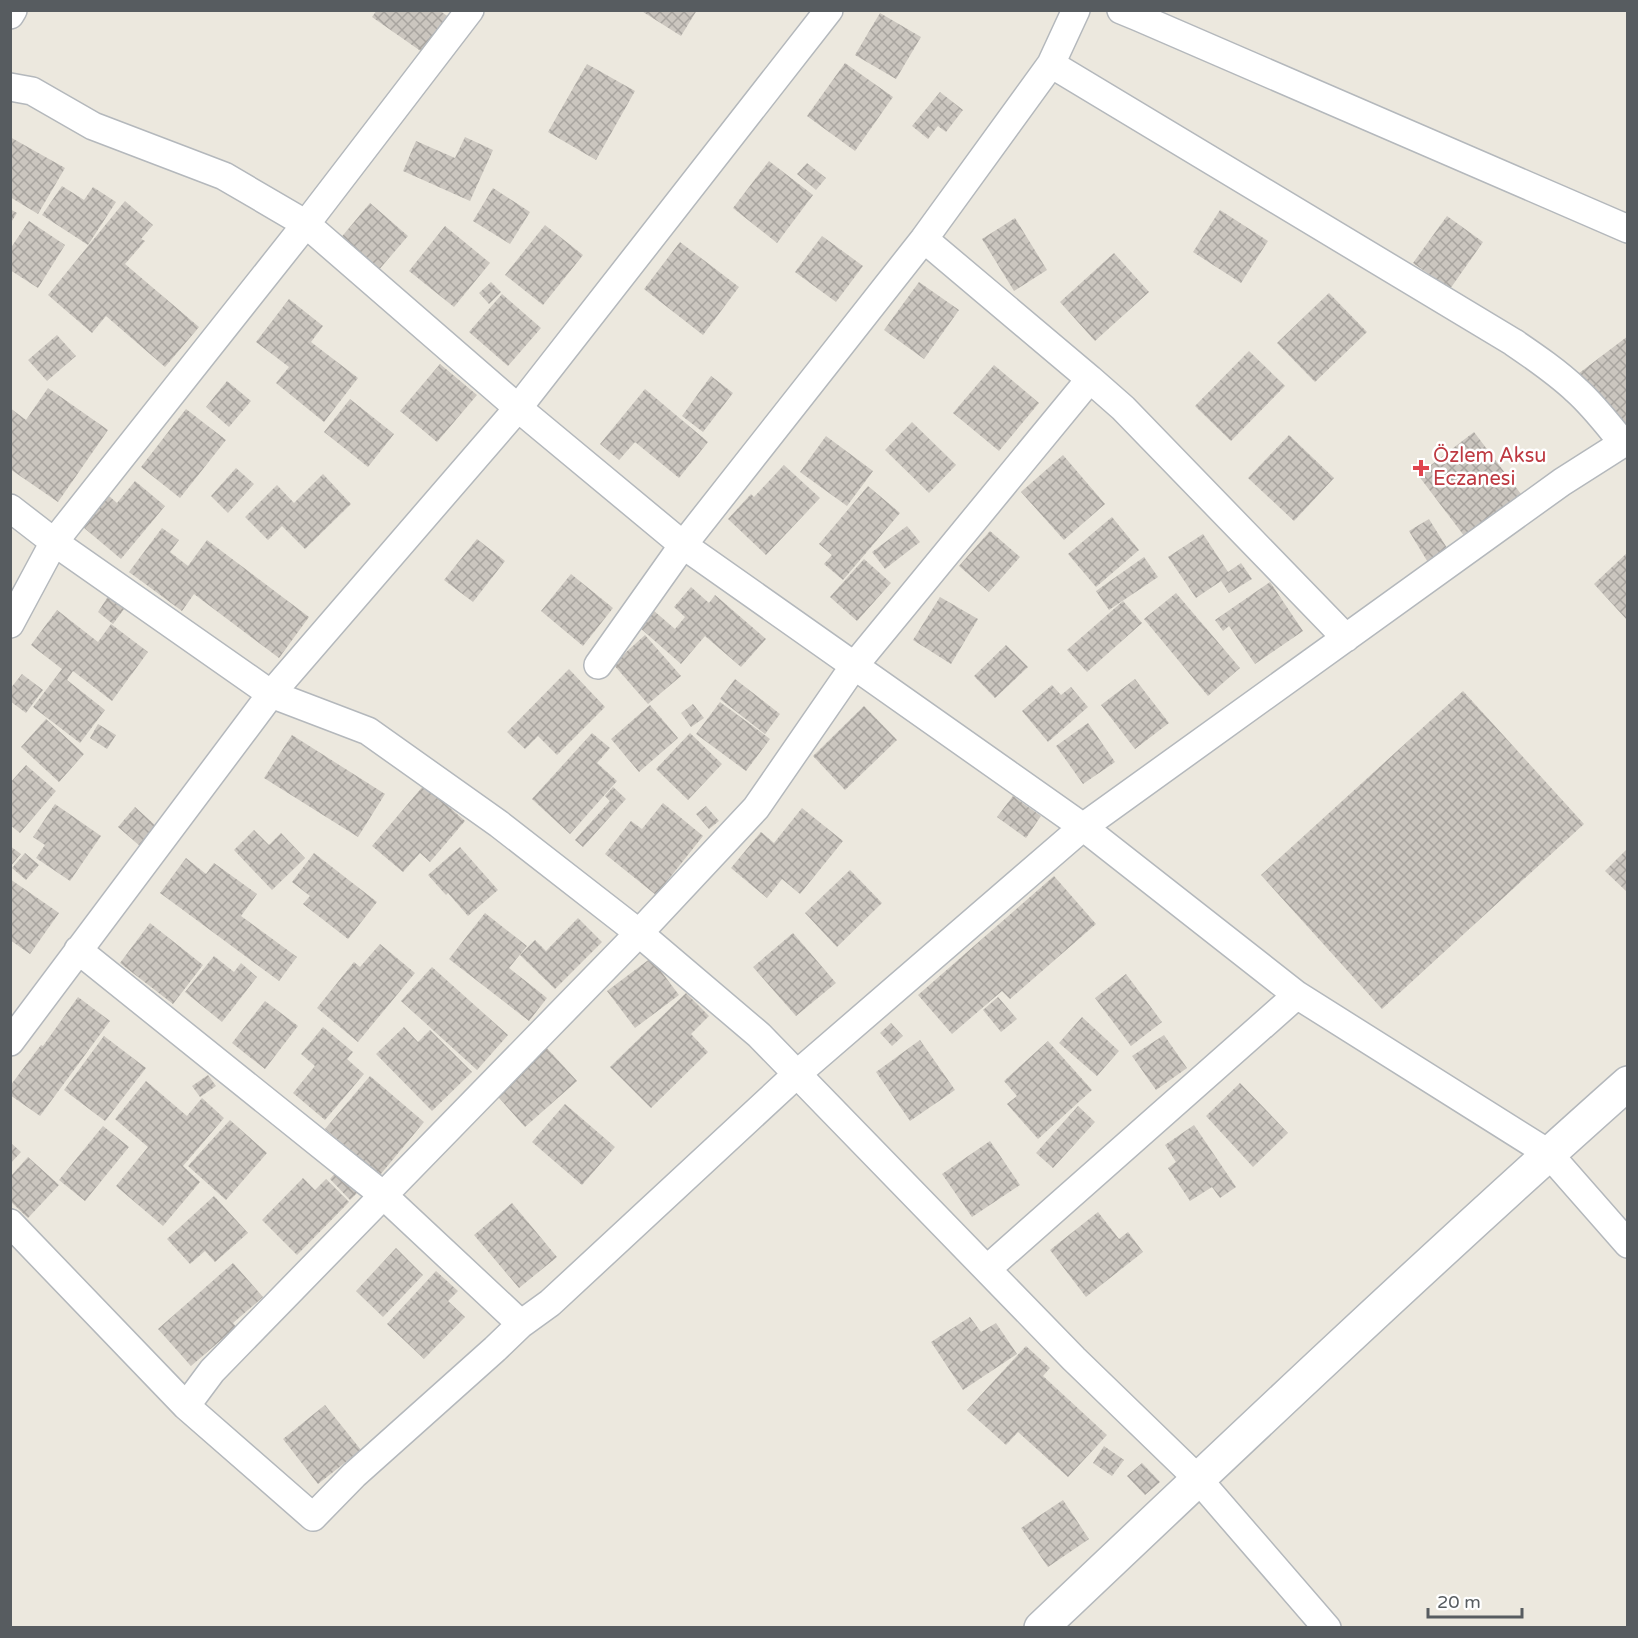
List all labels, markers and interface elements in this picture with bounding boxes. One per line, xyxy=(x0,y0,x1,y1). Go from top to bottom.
place label: Özlem Aksu Eczanesi xyxy=(1433,443,1546,491)
marker: Özlem Aksu Eczanesi xyxy=(1414,461,1428,475)
scale bar xyxy=(1428,1581,1522,1619)
text: 20 m xyxy=(1437,1591,1481,1613)

